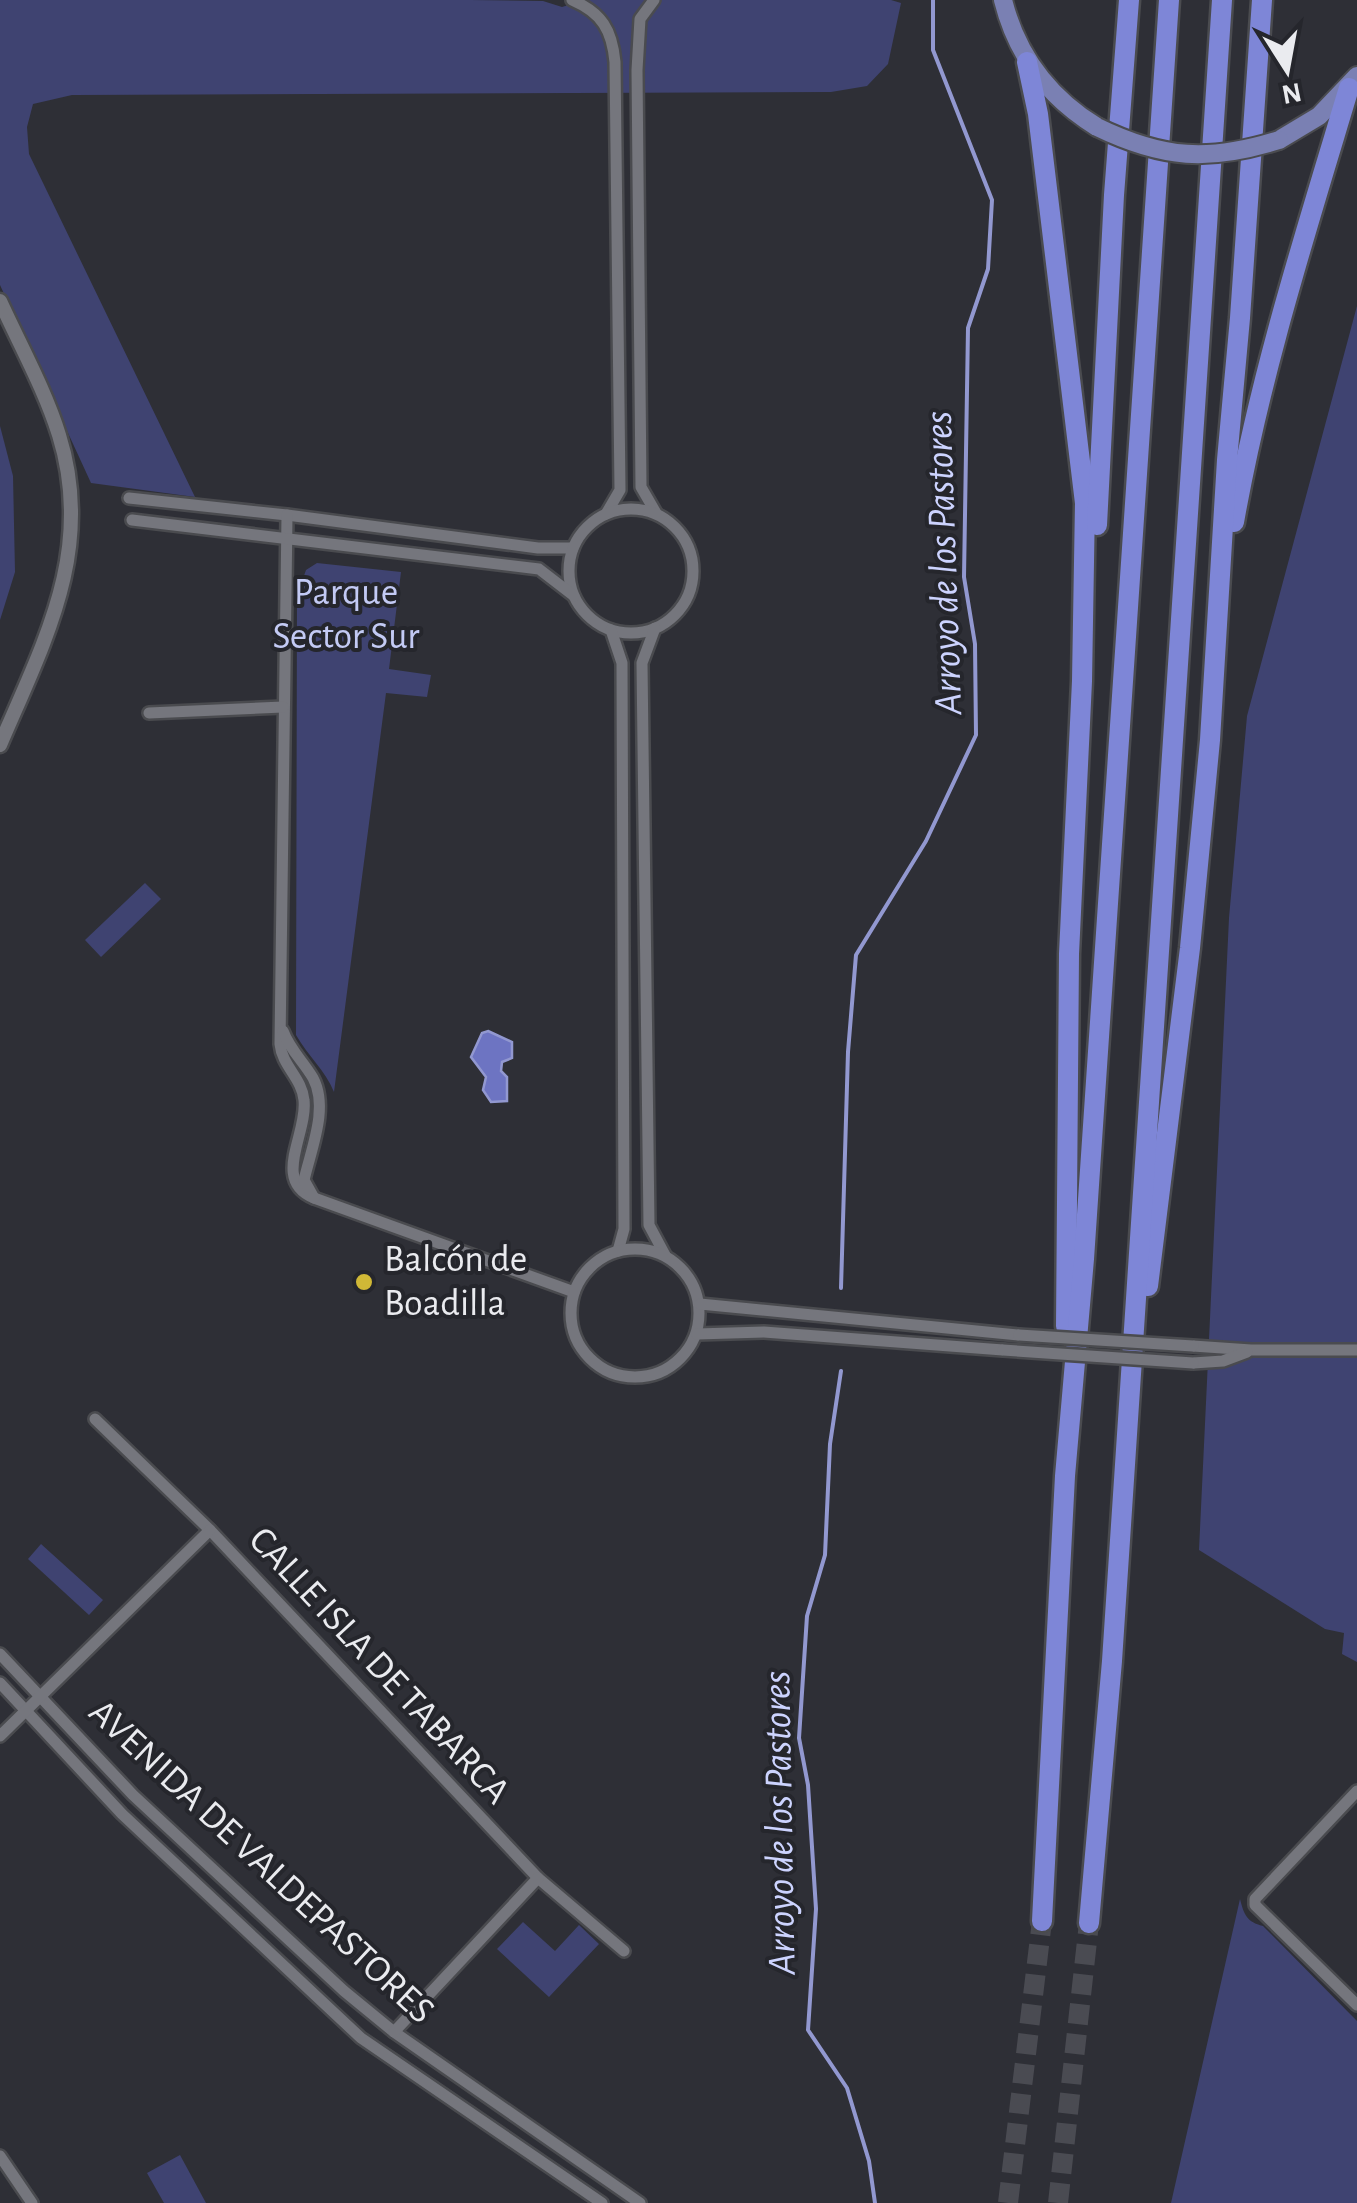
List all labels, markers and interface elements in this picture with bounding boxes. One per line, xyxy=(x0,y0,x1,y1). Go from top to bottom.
north arrow xyxy=(1237,20,1337,120)
text: N xyxy=(1279,77,1304,108)
water label: Arroyo de los Pastores xyxy=(919,410,969,717)
park label: Parque Sector Sur xyxy=(273,574,420,656)
place label: Balcón de Boadilla xyxy=(384,1241,527,1323)
marker: Balcón de Boadilla xyxy=(353,1271,375,1293)
street label: CALLE ISLA DE TABARCA xyxy=(241,1520,517,1812)
water label: Arroyo de los Pastores xyxy=(757,1670,803,1976)
street label: AVENIDA DE VALDEPASTORES xyxy=(82,1693,440,2031)

